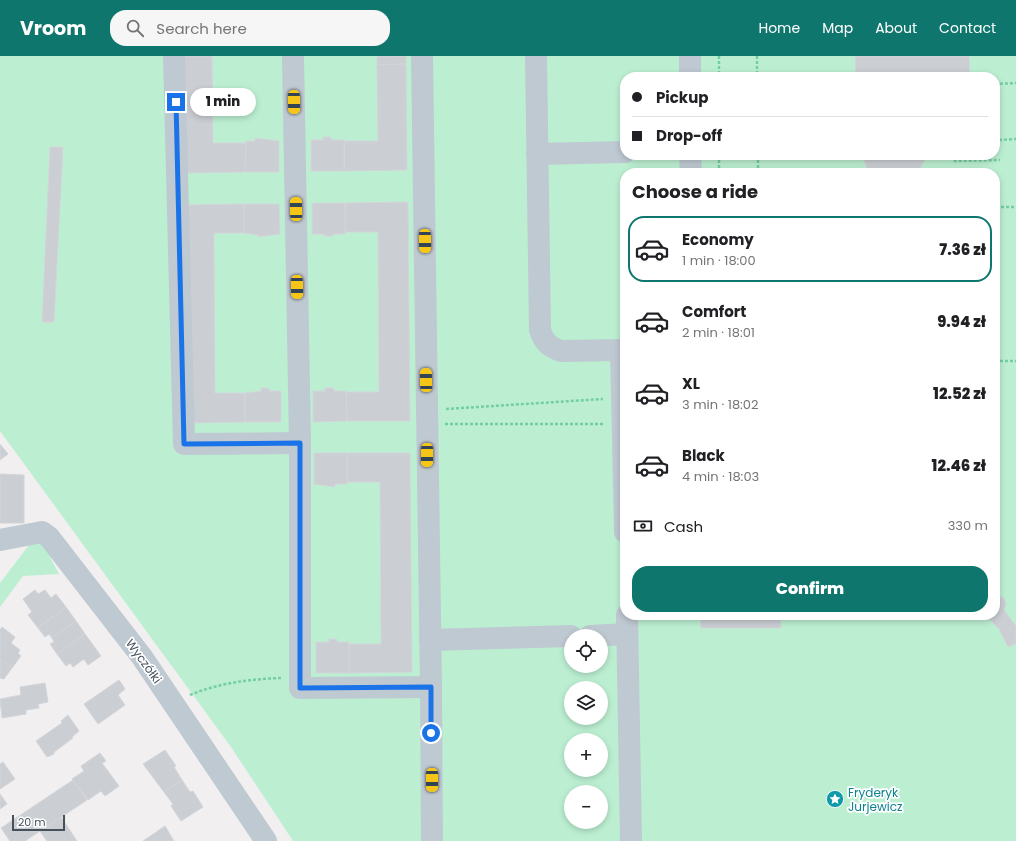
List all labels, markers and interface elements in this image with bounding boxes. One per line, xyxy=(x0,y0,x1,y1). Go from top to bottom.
search box xyxy=(110,10,390,46)
text: Vroom xyxy=(20,15,86,42)
icon: search xyxy=(124,17,146,39)
text: Search here xyxy=(156,18,247,39)
text: Home xyxy=(758,18,800,38)
text: Map xyxy=(822,18,853,38)
text: About xyxy=(875,18,917,38)
text: Contact xyxy=(939,18,996,38)
text: Pickup xyxy=(656,87,708,108)
callout: 1 min xyxy=(190,88,256,116)
car xyxy=(288,90,300,114)
text: 1 min xyxy=(206,92,240,111)
route end xyxy=(167,93,185,111)
text: Drop-off xyxy=(656,125,722,146)
text: Choose a ride xyxy=(632,179,758,204)
car xyxy=(290,197,302,221)
car xyxy=(419,229,431,253)
text: Economy xyxy=(682,229,754,250)
icon: car xyxy=(634,231,670,267)
text: 7.36 zł xyxy=(939,239,986,260)
text: 1 min · 18:00 xyxy=(682,251,756,270)
car xyxy=(291,275,303,299)
text: Comfort xyxy=(682,301,746,322)
icon: car xyxy=(634,303,670,339)
text: 9.94 zł xyxy=(937,311,986,332)
text: 2 min · 18:01 xyxy=(682,323,755,342)
car xyxy=(420,368,432,392)
text: XL xyxy=(682,373,700,394)
icon: car xyxy=(634,375,670,411)
text: 12.52 zł xyxy=(933,383,986,404)
text: 3 min · 18:02 xyxy=(682,395,759,414)
car xyxy=(421,443,433,467)
text: Black xyxy=(682,445,725,466)
icon: car xyxy=(634,447,670,483)
text: 12.46 zł xyxy=(932,455,986,476)
text: 4 min · 18:03 xyxy=(682,467,759,486)
icon: cash xyxy=(632,515,654,537)
text: Cash xyxy=(664,516,703,537)
text: 330 m xyxy=(948,516,988,535)
button: Confirm xyxy=(632,566,988,612)
map controls xyxy=(564,629,608,829)
button: locate xyxy=(564,629,608,673)
street label: Wyczółki xyxy=(122,635,166,687)
button: layers xyxy=(564,681,608,725)
route start xyxy=(422,724,440,742)
button: + xyxy=(564,733,608,777)
car xyxy=(426,768,438,792)
place label: Fryderyk Jurjewicz xyxy=(848,784,902,815)
button: − xyxy=(564,785,608,829)
place icon: Fryderyk Jurjewicz xyxy=(825,789,845,809)
scale bar xyxy=(12,813,65,832)
text: 20 m xyxy=(18,814,46,830)

